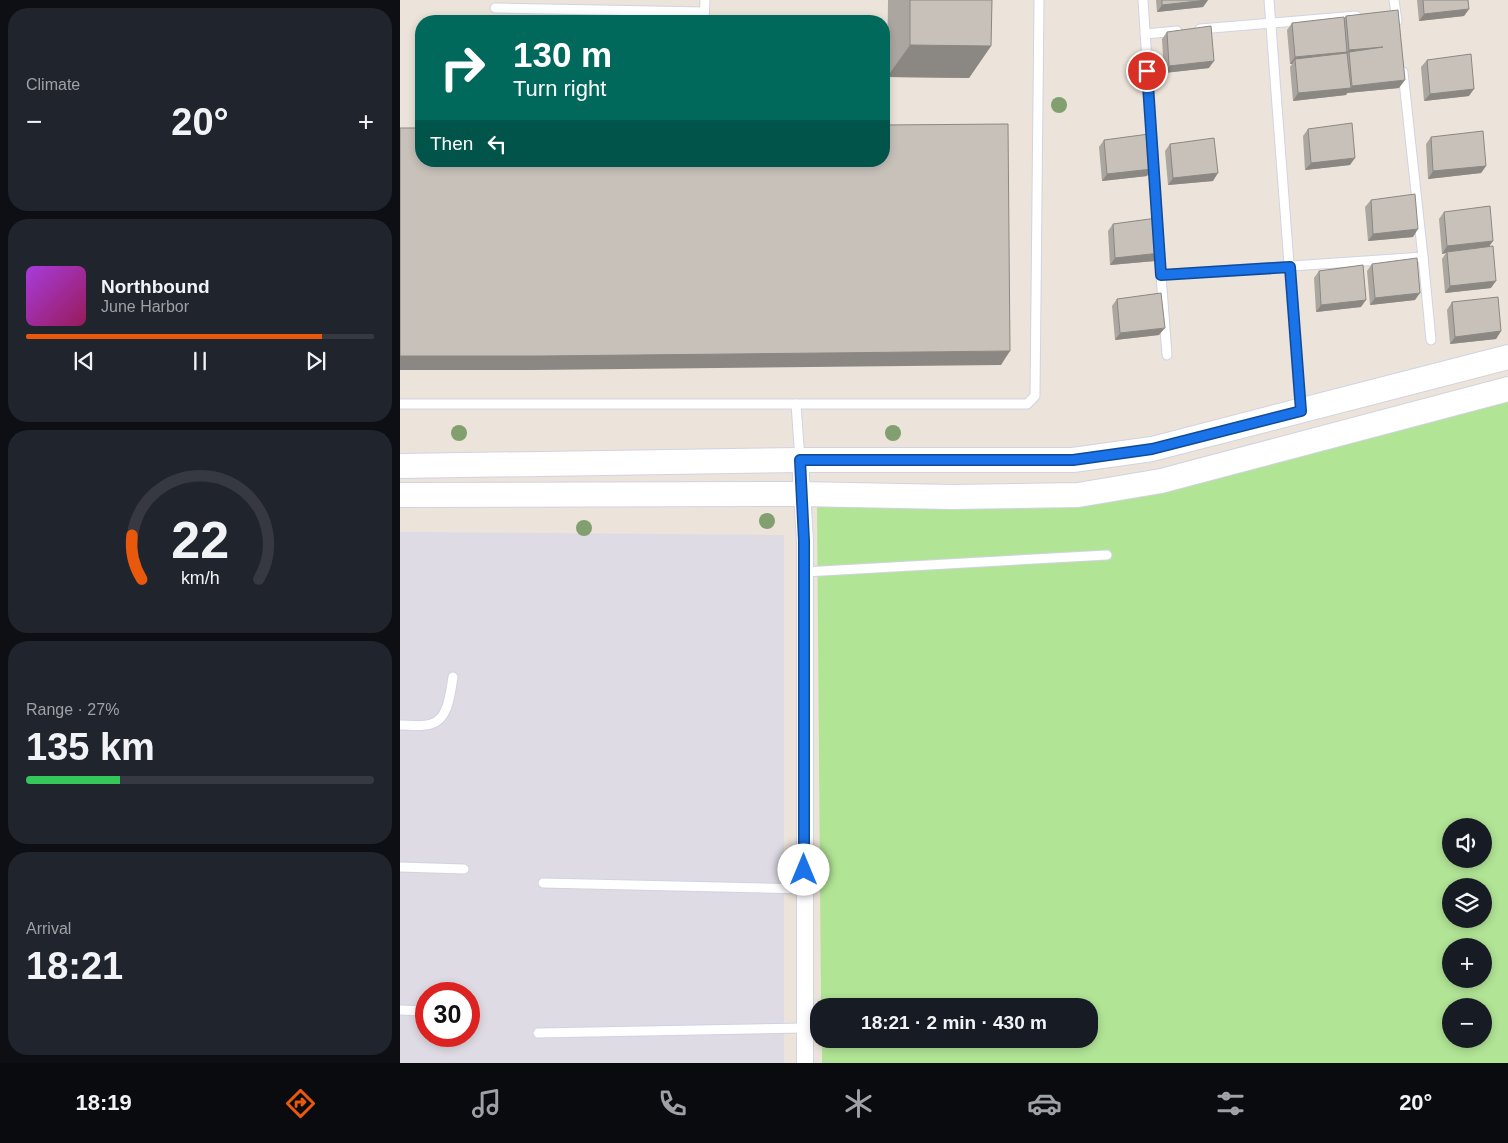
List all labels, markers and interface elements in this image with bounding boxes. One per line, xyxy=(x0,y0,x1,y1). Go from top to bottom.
icon: right xyxy=(430,35,495,100)
text: 130 m xyxy=(513,35,612,74)
pin xyxy=(1126,50,1168,92)
icon: arrive xyxy=(1133,57,1161,85)
text: Climate xyxy=(26,76,80,93)
text: Turn right xyxy=(513,76,606,101)
text: 20° xyxy=(171,101,229,143)
text: − xyxy=(26,106,42,137)
text: + xyxy=(358,106,374,137)
icon: left xyxy=(483,130,511,158)
text: Then xyxy=(430,133,473,154)
text: Northbound xyxy=(101,276,210,297)
text: June Harbor xyxy=(101,298,189,315)
icon: previous xyxy=(70,347,98,375)
icon: pause xyxy=(186,347,214,375)
icon: next xyxy=(302,347,330,375)
text: 22 xyxy=(171,511,229,569)
text: km/h xyxy=(181,568,219,588)
text: Range · 27% xyxy=(26,701,119,718)
text: 135 km xyxy=(26,726,155,768)
map controls xyxy=(1442,818,1492,1048)
button: sound xyxy=(1442,818,1492,868)
position arrow xyxy=(777,843,829,895)
button: layers xyxy=(1442,878,1492,928)
text: Arrival xyxy=(26,920,71,937)
button: + xyxy=(1442,938,1492,988)
text: 18:21 xyxy=(26,945,123,987)
speed limit sign: 30 xyxy=(415,982,480,1047)
button: − xyxy=(1442,998,1492,1048)
text: 18:21 · 2 min · 430 m xyxy=(861,1012,1047,1033)
icon: directions xyxy=(283,1086,318,1121)
icon: music xyxy=(469,1086,504,1121)
icon: phone xyxy=(655,1086,690,1121)
icon: climate xyxy=(841,1086,876,1121)
icon: car xyxy=(1027,1086,1062,1121)
icon: filters xyxy=(1213,1086,1248,1121)
text: 18:19 xyxy=(76,1090,132,1115)
text: 20° xyxy=(1399,1090,1432,1115)

